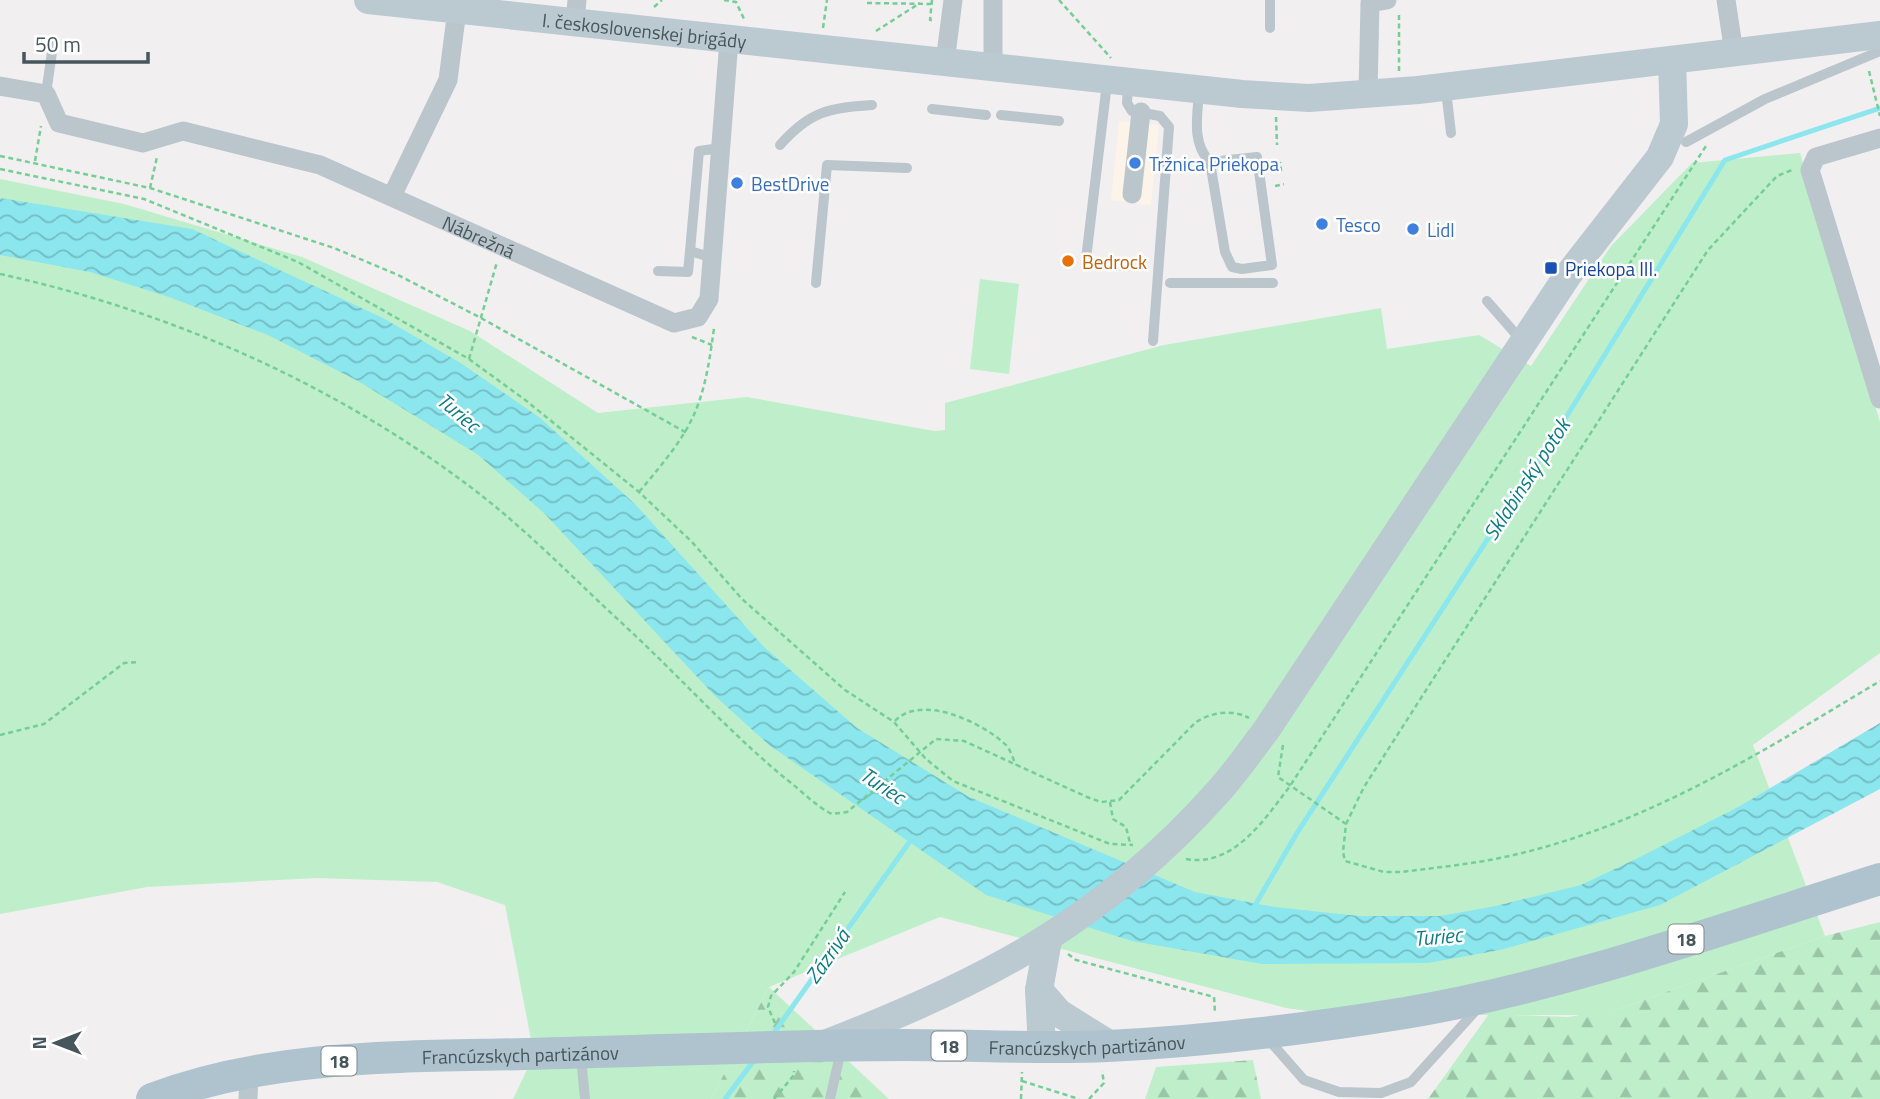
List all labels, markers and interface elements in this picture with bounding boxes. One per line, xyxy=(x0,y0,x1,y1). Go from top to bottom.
street label: I. československej brigády xyxy=(541,4,748,55)
scale bar xyxy=(24,21,149,65)
text: 50 m xyxy=(35,28,81,60)
place label: Tržnica Priekopa xyxy=(1149,149,1279,178)
marker: Tržnica Priekopa xyxy=(1127,155,1143,171)
place label: BestDrive xyxy=(751,169,829,198)
marker: BestDrive xyxy=(729,175,745,191)
street label: Nábrežná xyxy=(438,207,521,265)
place label: Tesco xyxy=(1336,210,1381,239)
place label: Lidl xyxy=(1427,215,1455,244)
marker: Tesco xyxy=(1314,216,1330,232)
marker: Lidl xyxy=(1405,221,1421,237)
place label: Bedrock xyxy=(1082,247,1147,276)
marker: Bedrock xyxy=(1060,253,1076,269)
place label: Priekopa III. xyxy=(1565,254,1657,283)
marker: Priekopa III. xyxy=(1543,260,1559,276)
water label: Turiec xyxy=(430,384,490,441)
water label: Sklabinský potok xyxy=(1475,409,1579,546)
water label: Turiec xyxy=(854,758,914,813)
water label: Turiec xyxy=(1413,918,1466,954)
water label: Zázrivá xyxy=(797,921,858,990)
road number: 18 xyxy=(1668,924,1704,954)
north arrow xyxy=(21,1008,91,1078)
street label: Francúzskych partizánov xyxy=(988,1026,1187,1062)
road number: 18 xyxy=(932,1031,967,1060)
text: N xyxy=(24,1036,53,1050)
street label: Francúzskych partizánov xyxy=(421,1037,619,1071)
road number: 18 xyxy=(322,1046,356,1076)

